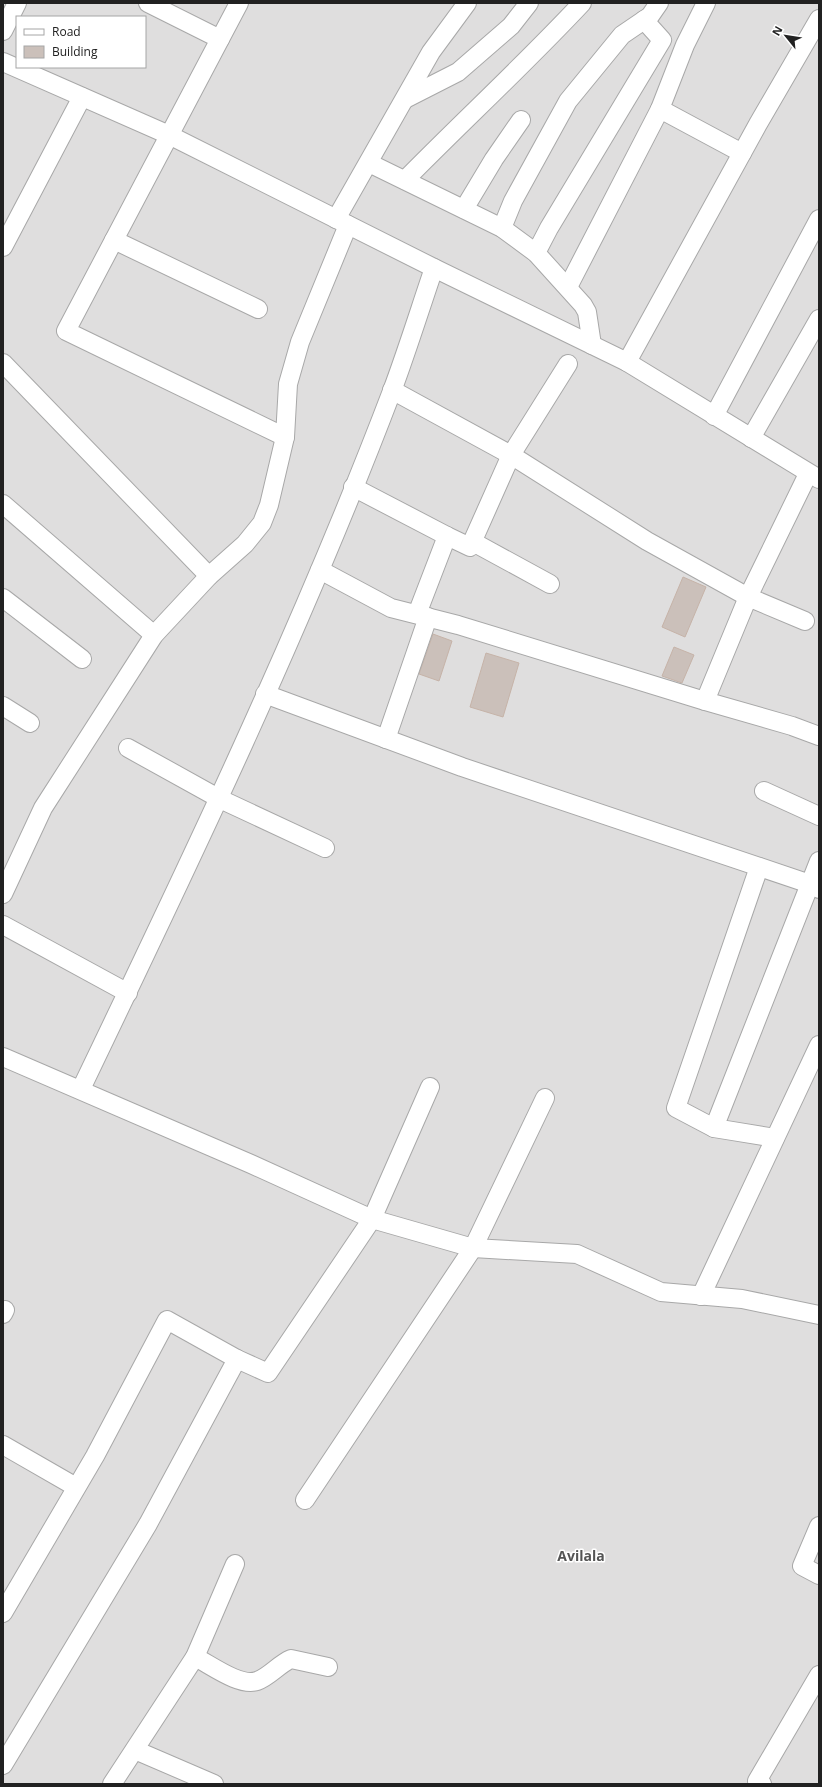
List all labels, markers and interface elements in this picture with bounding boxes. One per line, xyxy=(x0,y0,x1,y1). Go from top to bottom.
legend xyxy=(16,16,146,68)
north arrow xyxy=(766,16,806,56)
text: Road xyxy=(52,23,81,40)
text: N xyxy=(768,23,786,38)
text: Building xyxy=(52,43,98,60)
district label: Avilala xyxy=(557,1546,605,1565)

